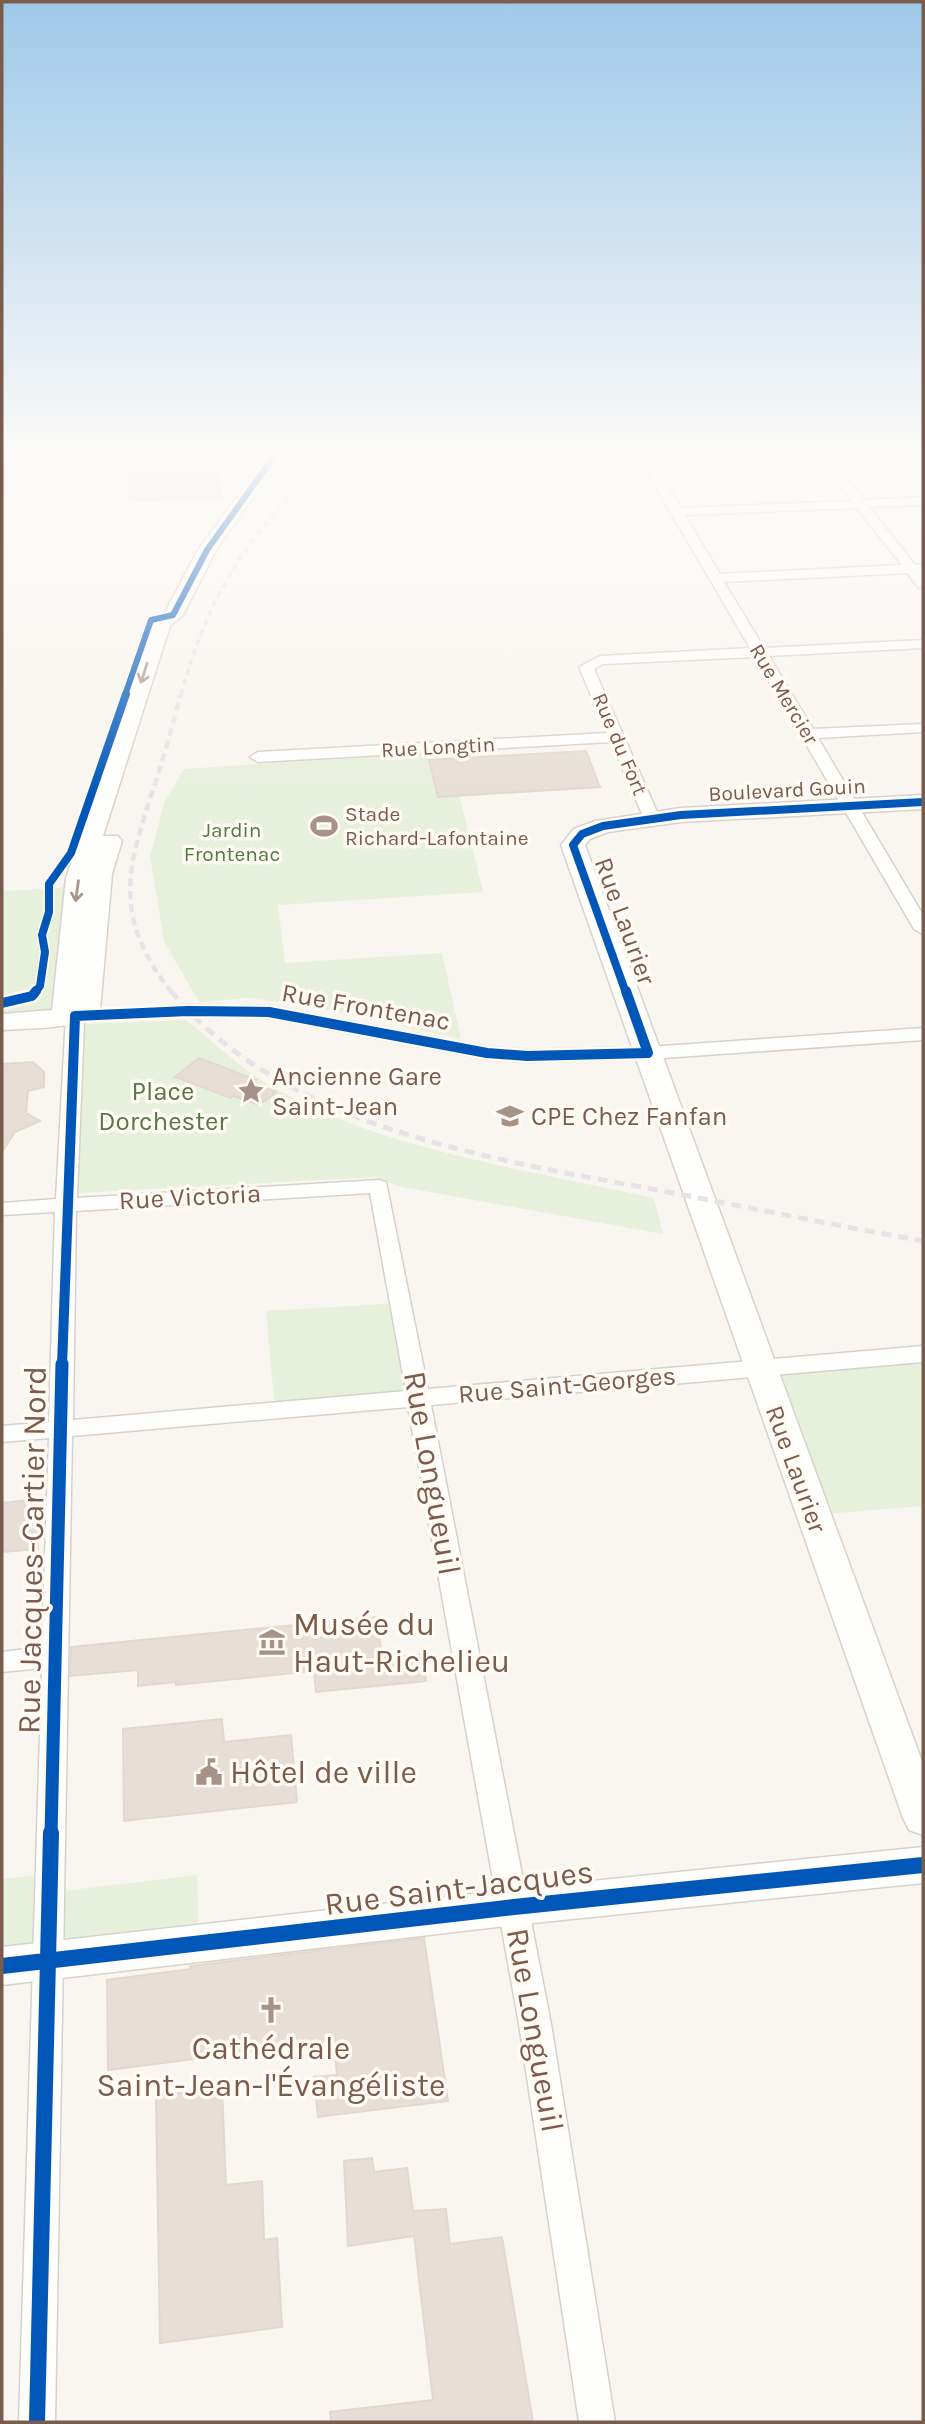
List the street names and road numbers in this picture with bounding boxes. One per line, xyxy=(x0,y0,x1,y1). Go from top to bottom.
street label: Rue Mercier xyxy=(745,639,824,749)
street label: Rue du Fort xyxy=(588,689,652,799)
street label: Rue Longtin xyxy=(380,732,496,762)
street label: Boulevard Gouin xyxy=(708,774,866,806)
street label: Rue Laurier xyxy=(588,853,663,989)
street label: Rue Frontenac xyxy=(279,977,453,1037)
street label: Rue Victoria xyxy=(118,1178,262,1216)
street label: Rue Saint-Georges xyxy=(457,1360,677,1410)
street label: Rue Jacques-Cartier Nord xyxy=(10,1366,54,1734)
street label: Rue Longueuil xyxy=(396,1368,468,1578)
street label: Rue Laurier xyxy=(759,1401,834,1537)
street label: Rue Saint-Jacques xyxy=(323,1853,595,1923)
street label: Rue Longueuil xyxy=(499,1925,571,2135)

